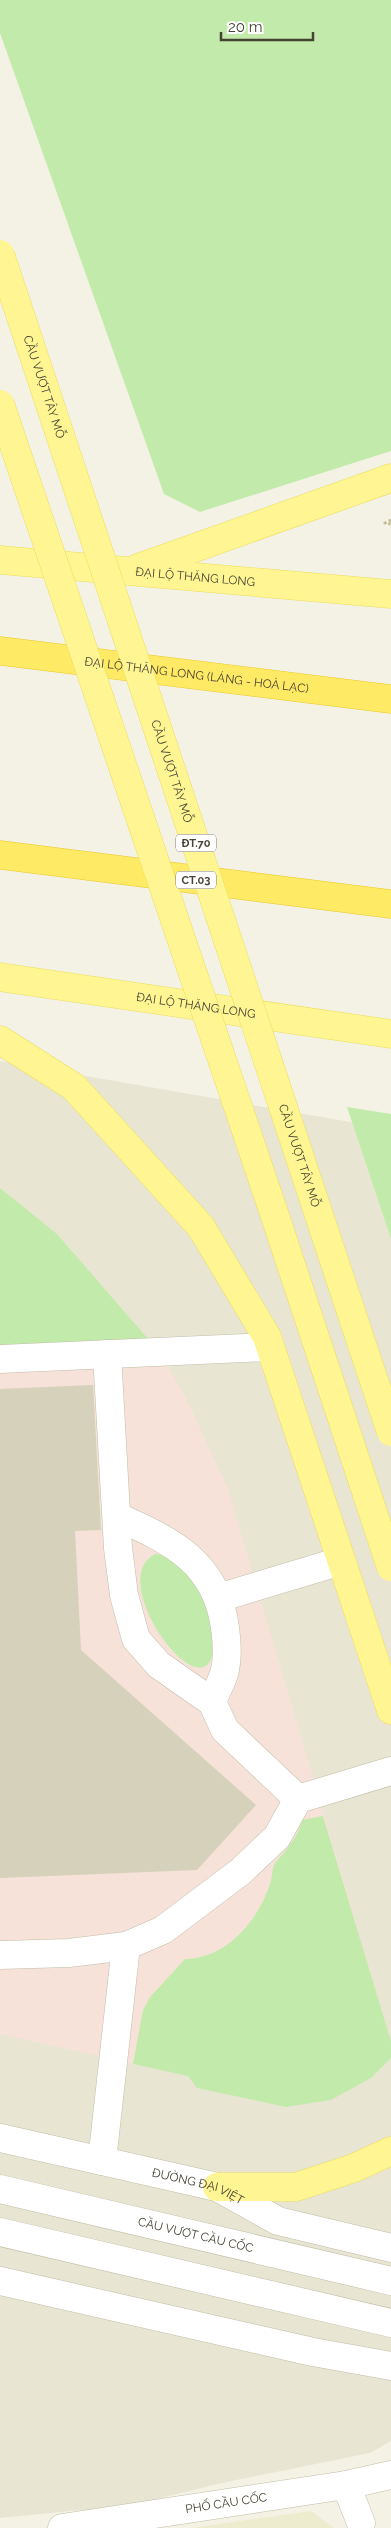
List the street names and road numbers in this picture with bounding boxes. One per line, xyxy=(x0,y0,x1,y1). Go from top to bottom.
street label: CẦU VƯỢT TÂY MỖ xyxy=(20,334,69,440)
street label: ĐẠI LỘ THĂNG LONG xyxy=(135,565,256,589)
street label: ĐẠI LỘ THĂNG LONG (LÁNG - HOÀ LẠC) xyxy=(84,654,309,696)
street label: CẦU VƯỢT TÂY MỖ xyxy=(148,718,196,825)
road number: ĐT.70 xyxy=(176,834,216,851)
road number: CT.03 xyxy=(176,872,216,888)
street label: ĐẠI LỘ THĂNG LONG xyxy=(135,990,256,1021)
street label: CẦU VƯỢT TÂY MỖ xyxy=(276,1102,324,1209)
street label: ĐƯỜNG ĐẠI VIỆT xyxy=(151,2166,247,2208)
street label: CẦU VƯỢT CẦU CỐC xyxy=(136,2215,255,2255)
street label: PHỐ CẦU CỐC xyxy=(184,2490,268,2516)

